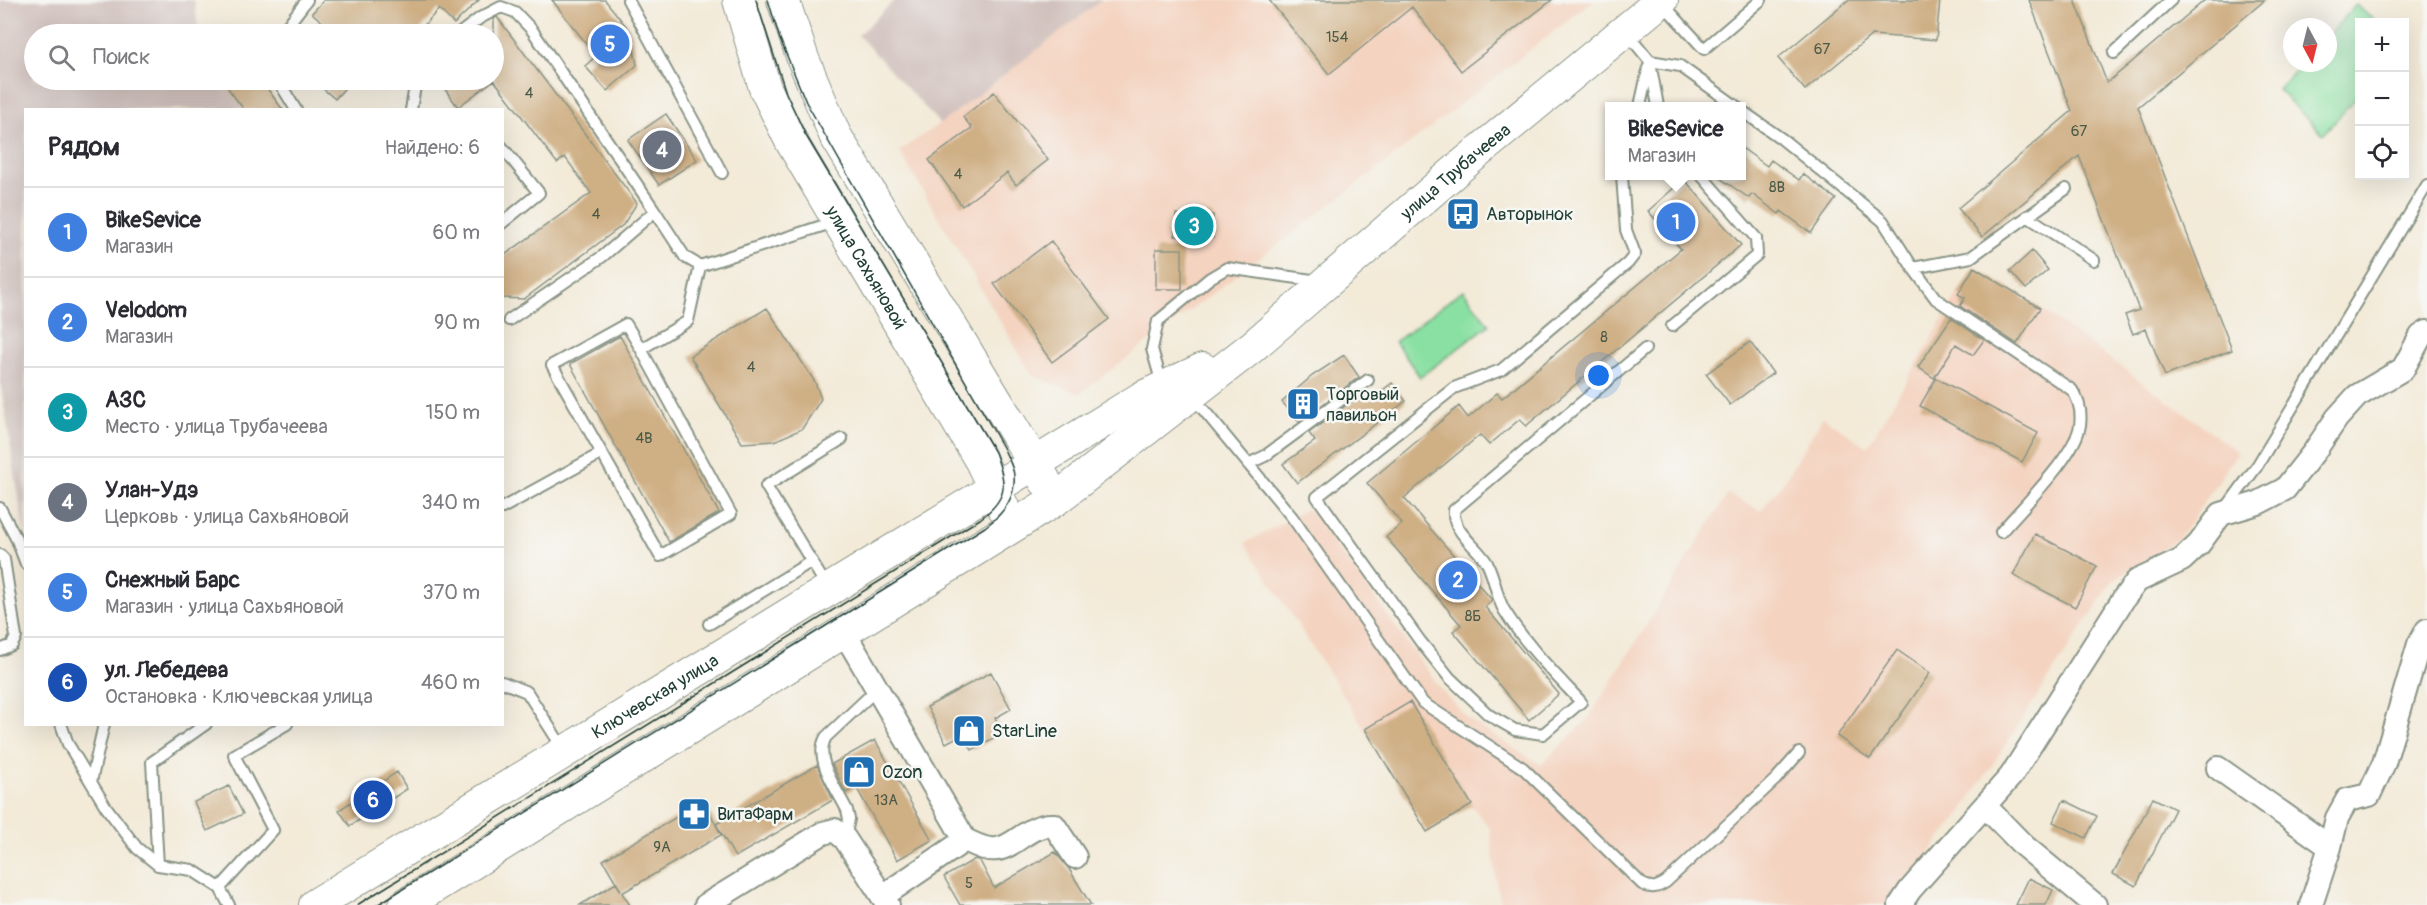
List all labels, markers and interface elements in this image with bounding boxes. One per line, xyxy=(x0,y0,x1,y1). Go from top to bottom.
north arrow xyxy=(2283,18,2337,72)
map controls xyxy=(2355,18,2409,180)
button: + xyxy=(2355,18,2409,72)
pin: 5 xyxy=(590,22,630,66)
search box xyxy=(24,24,504,90)
house number: 154 xyxy=(1326,28,1349,47)
house number: 67 xyxy=(1814,40,1830,59)
icon: search xyxy=(45,41,78,74)
text: Поиск xyxy=(93,43,150,71)
button: − xyxy=(2355,72,2409,126)
house number: 4 xyxy=(525,84,534,103)
popup xyxy=(1605,102,1746,180)
text: BikeSevice xyxy=(1628,115,1723,143)
street label: улица Трубачеева xyxy=(1395,118,1516,226)
house number: 67 xyxy=(2071,122,2087,141)
button: locate xyxy=(2355,126,2409,180)
pin: 4 xyxy=(642,128,682,172)
text: Рядом xyxy=(48,131,120,163)
text: Найдено: 6 xyxy=(385,135,480,160)
text: Магазин xyxy=(1628,143,1696,168)
house number: 4 xyxy=(954,165,963,184)
house number: 8В xyxy=(1769,178,1785,197)
bus stop icon: Авторынок xyxy=(1445,196,1481,232)
pin: 1 xyxy=(1656,200,1696,244)
street label: улица Сахьяновой xyxy=(820,201,912,334)
place label: Авторынок xyxy=(1486,203,1573,226)
pin: 3 xyxy=(1174,204,1214,248)
house number: 4 xyxy=(592,205,601,224)
text: BikeSevice xyxy=(105,206,201,234)
text: 1 xyxy=(64,220,71,245)
text: 60 m xyxy=(433,220,480,245)
text: Магазин xyxy=(105,234,173,259)
text: Velodom xyxy=(105,296,187,324)
text: 2 xyxy=(62,310,73,335)
text: 90 m xyxy=(434,310,480,335)
text: Магазин xyxy=(105,324,173,349)
house number: 8 xyxy=(1600,328,1608,347)
house number: 4 xyxy=(747,358,756,377)
your location xyxy=(1584,361,1613,390)
place label: Торговый павильон xyxy=(1326,383,1399,427)
text: АЗС xyxy=(105,386,146,414)
building icon: Торговый павильон xyxy=(1285,386,1321,422)
text: 3 xyxy=(62,400,73,425)
text: 150 m xyxy=(426,400,480,425)
text: Место · улица Трубачеева xyxy=(105,414,328,439)
house number: 4В xyxy=(635,429,653,448)
text: Улан-Удэ xyxy=(105,476,199,504)
text: 4 xyxy=(62,490,73,515)
text: 340 m xyxy=(421,490,480,515)
text: Церковь · улица Сахьяновой xyxy=(105,504,349,529)
pin: 2 xyxy=(1438,558,1478,602)
text: Снежный Барс xyxy=(105,566,240,594)
text: 5 xyxy=(62,580,73,605)
text: 370 m xyxy=(423,580,480,605)
text: Магазин · улица Сахьяновой xyxy=(105,594,344,619)
house number: 8Б xyxy=(1465,607,1481,626)
street label: Ключевская улица xyxy=(587,649,723,744)
text: ул. Лебедева xyxy=(105,656,228,684)
text: 6 xyxy=(62,670,73,695)
text: 460 m xyxy=(421,670,480,695)
text: Остановка · Ключевская улица xyxy=(105,684,373,709)
shop icon: StarLine xyxy=(951,713,987,749)
place label: StarLine xyxy=(992,720,1057,743)
shop icon: Ozon xyxy=(841,754,877,790)
place label: Ozon xyxy=(882,761,922,784)
pin: 6 xyxy=(354,778,392,822)
house number: 13А xyxy=(874,791,898,810)
pharmacy icon: ВитаФарм xyxy=(676,796,712,832)
place label: ВитаФарм xyxy=(717,803,793,826)
house number: 9А xyxy=(653,838,671,857)
house number: 5 xyxy=(965,874,973,893)

